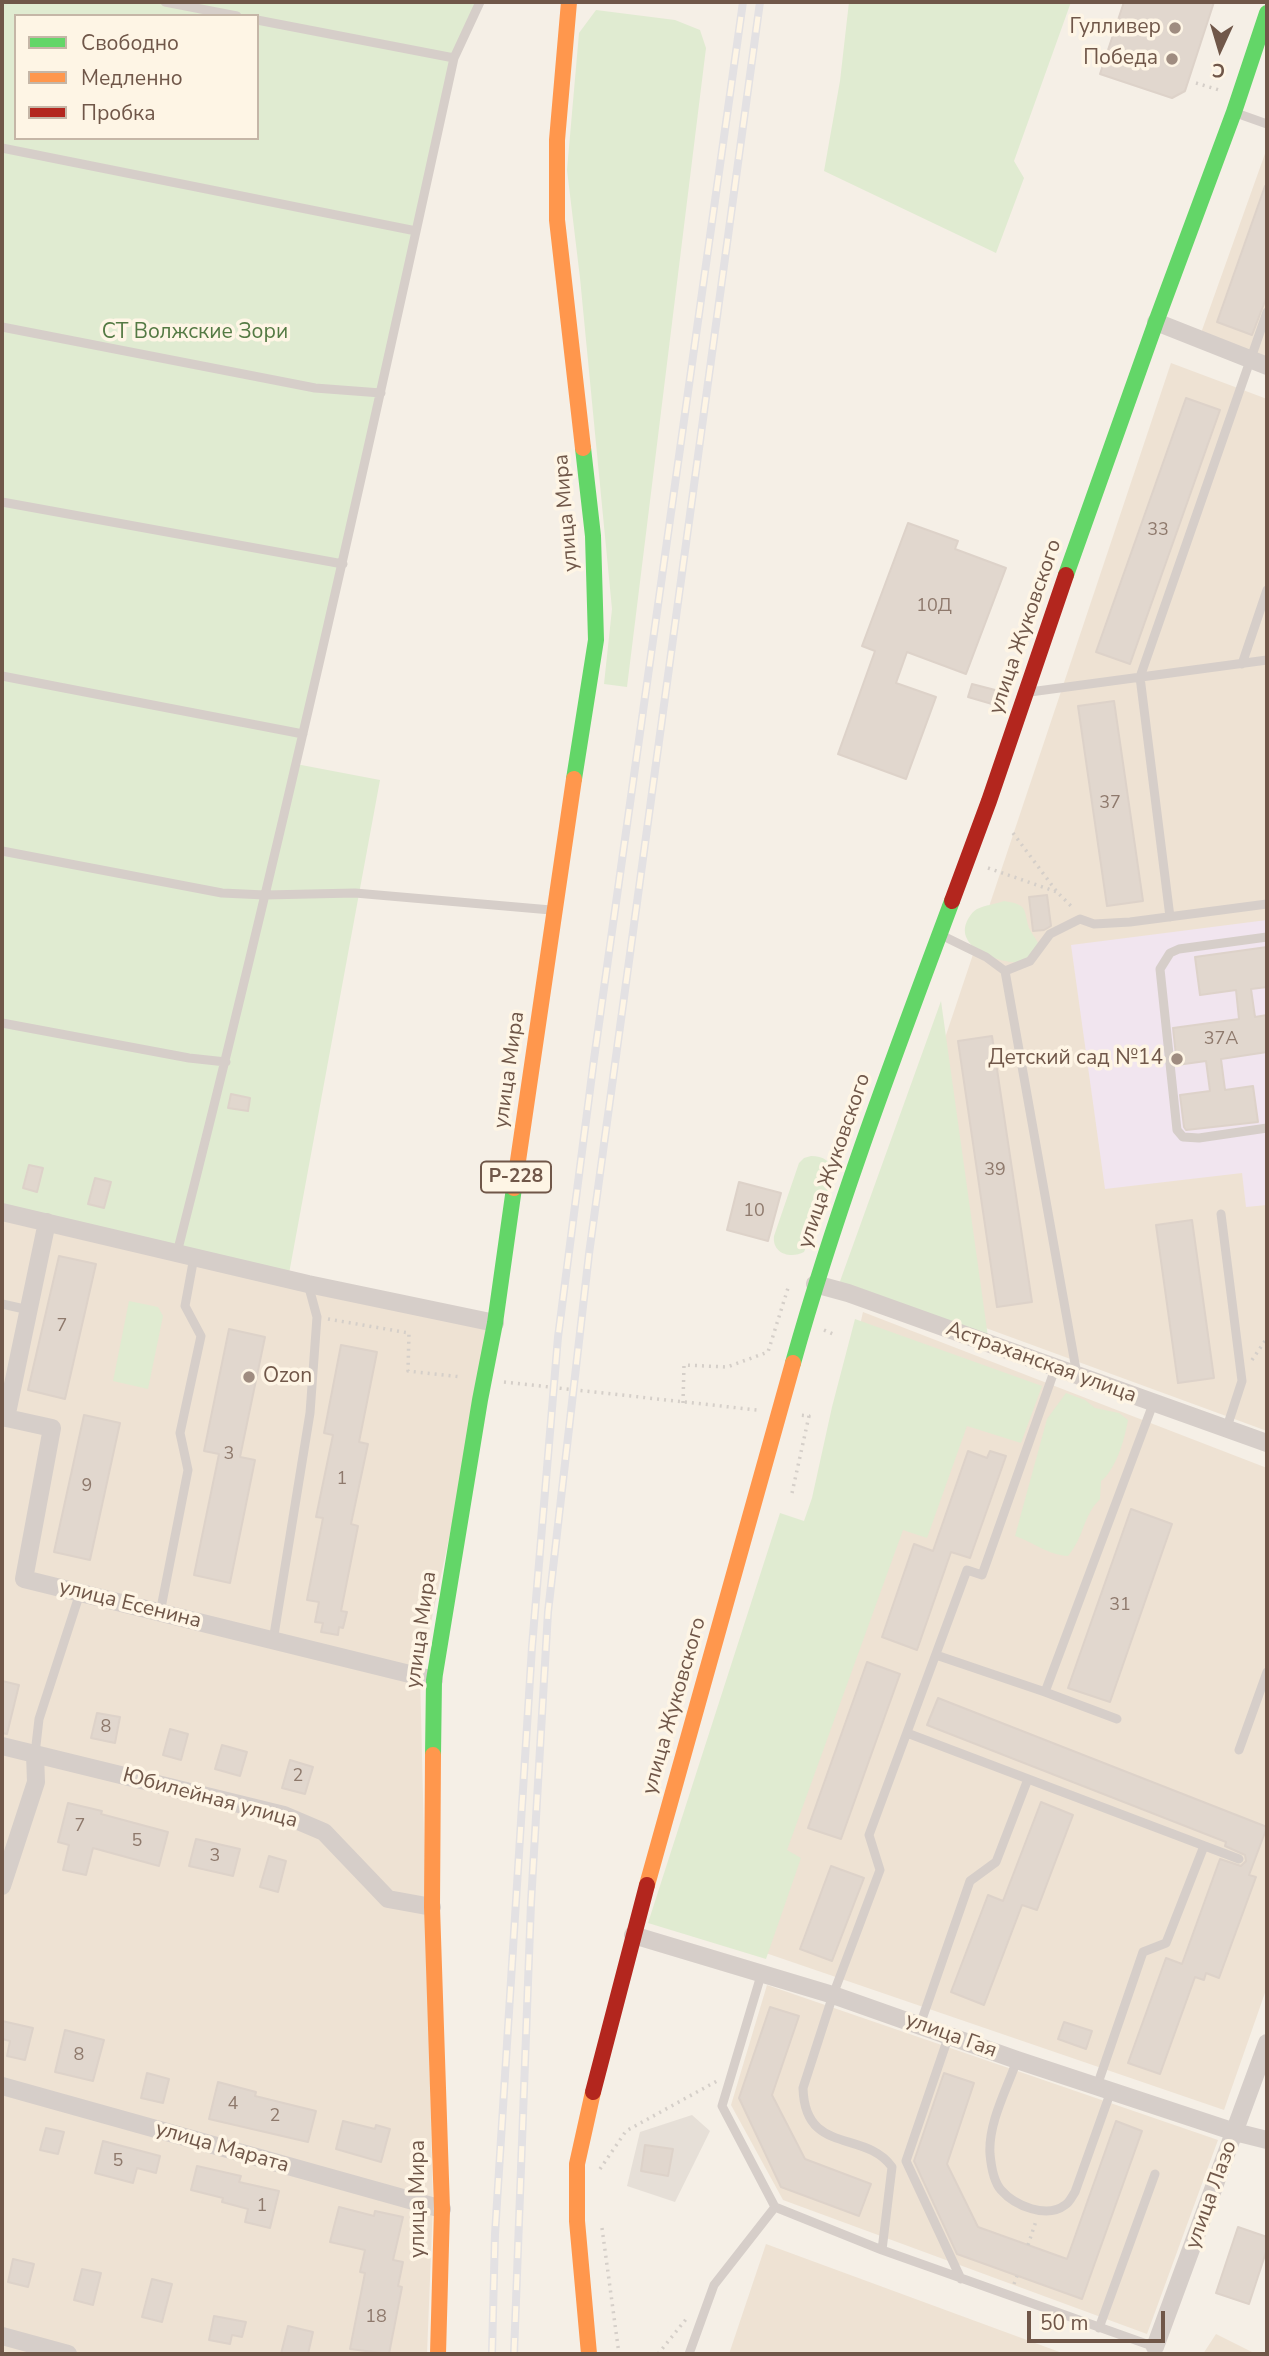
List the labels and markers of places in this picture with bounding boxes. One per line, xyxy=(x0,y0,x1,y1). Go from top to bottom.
place label: Гулливер xyxy=(1069,15,1161,41)
marker: Гулливер xyxy=(1167,20,1183,36)
place label: Победа xyxy=(1083,46,1158,72)
marker: Победа xyxy=(1164,51,1180,67)
place label: Детский сад №14 xyxy=(988,1046,1163,1072)
marker: Детский сад №14 xyxy=(1169,1051,1185,1067)
place label: Ozon xyxy=(263,1364,312,1390)
marker: Ozon xyxy=(241,1369,257,1385)

